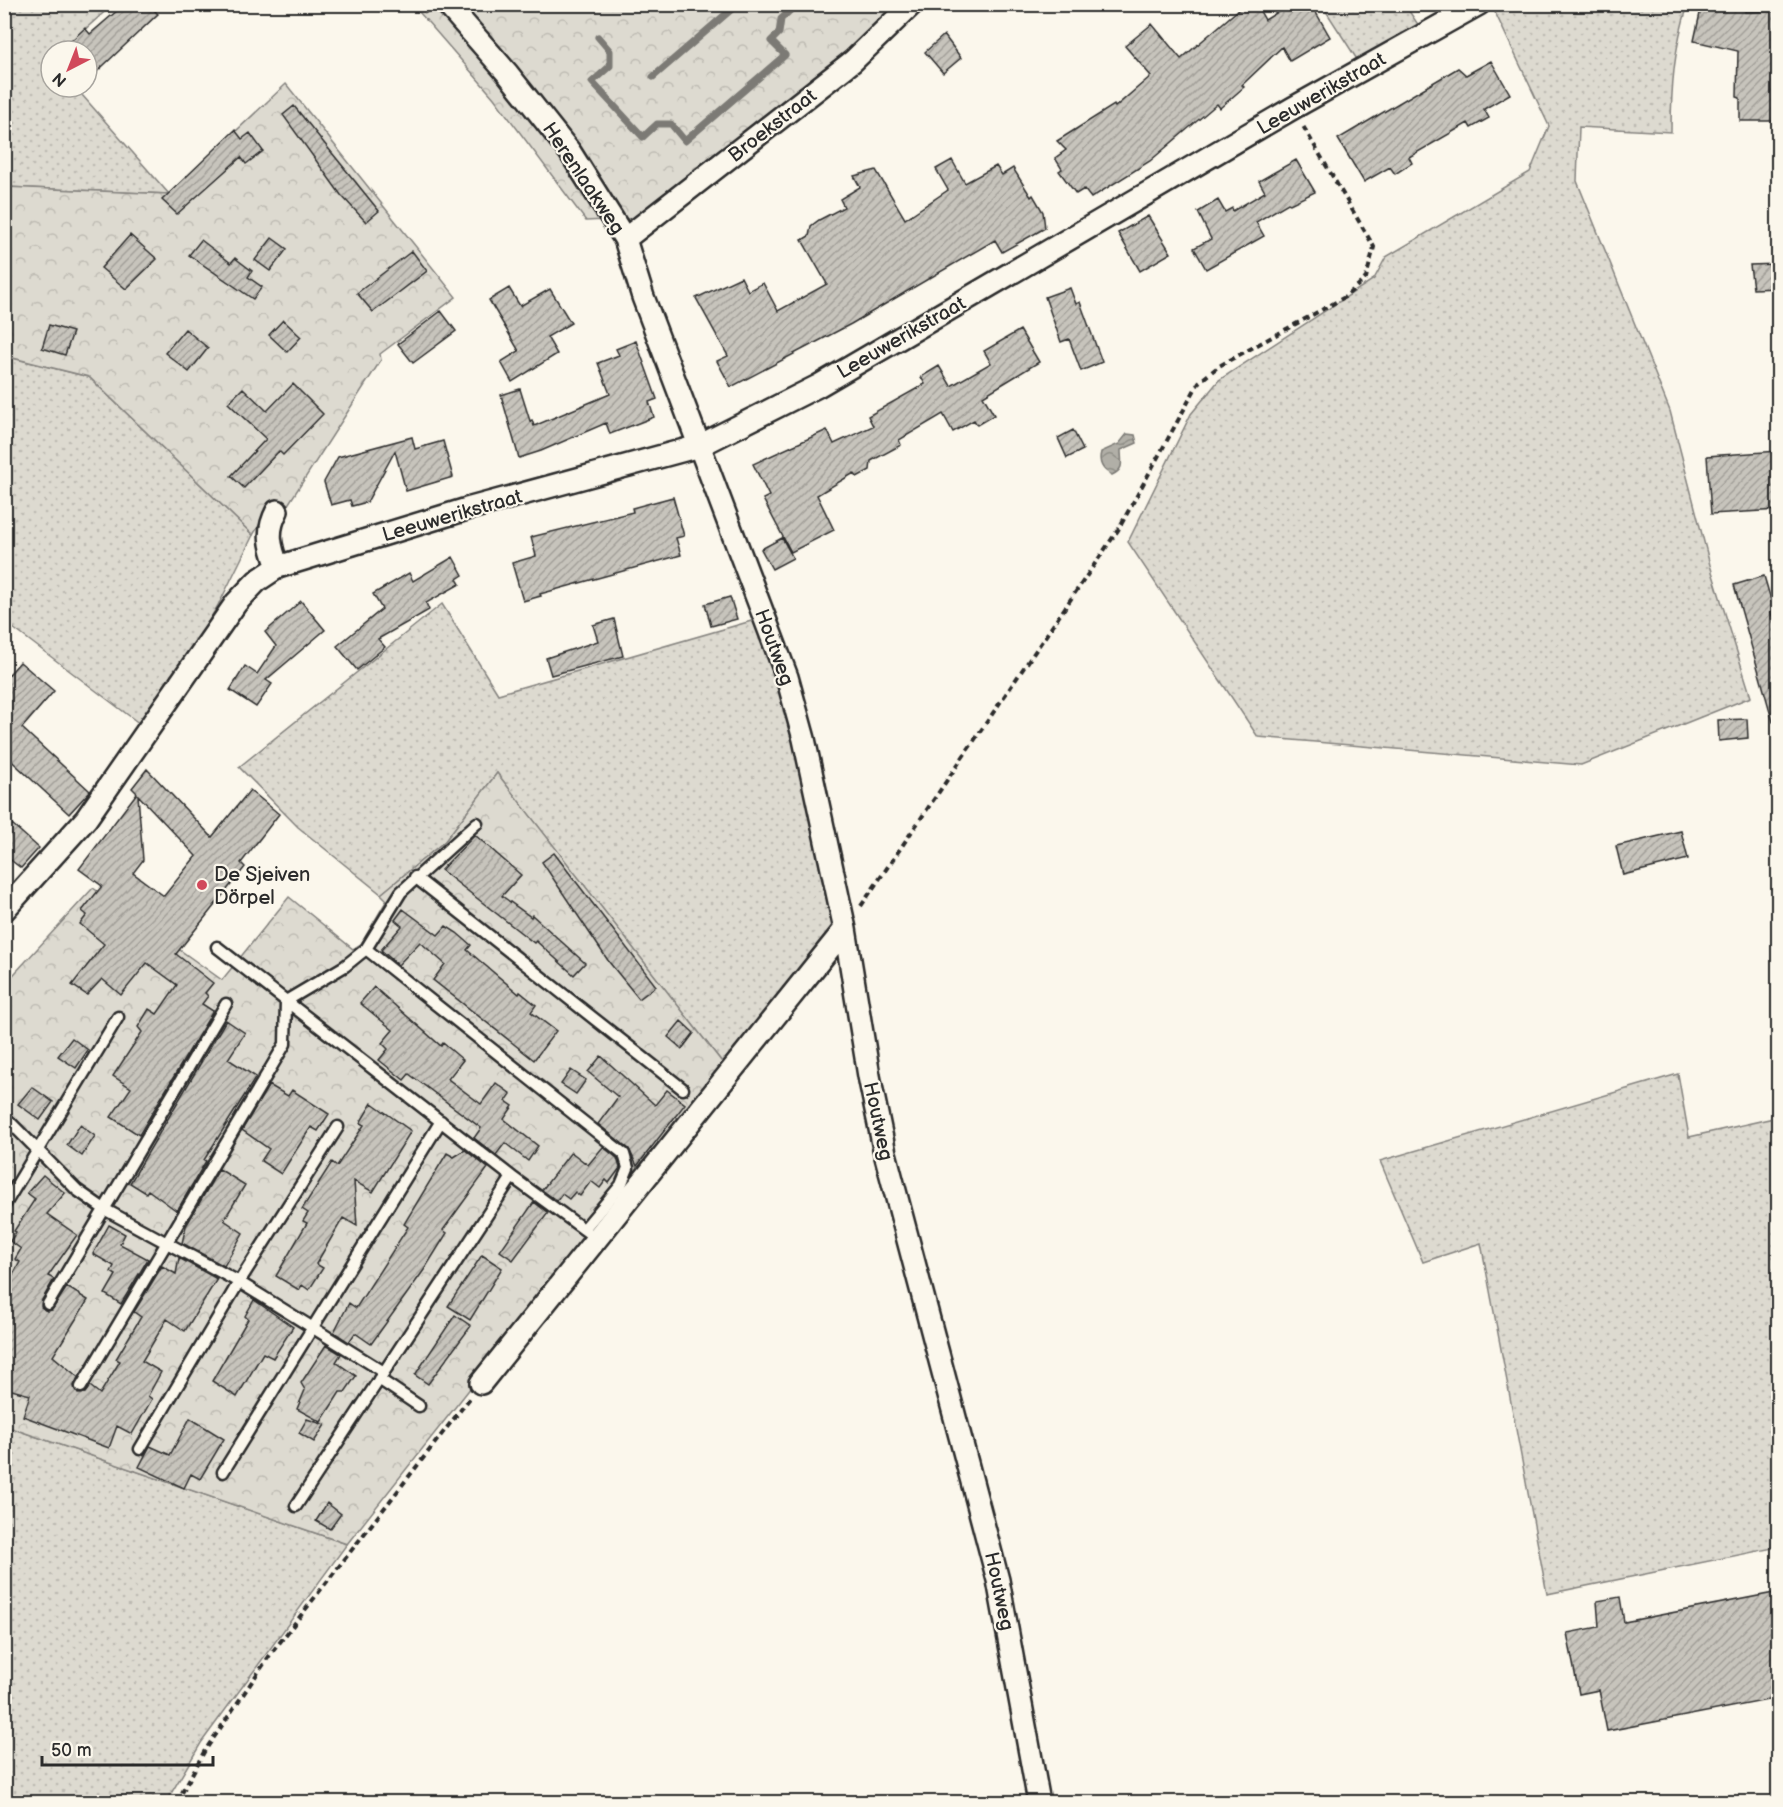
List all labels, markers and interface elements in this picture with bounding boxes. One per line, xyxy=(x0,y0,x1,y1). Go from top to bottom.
north arrow xyxy=(39,39,99,99)
street label: Leeuwerikstraat xyxy=(1253,47,1390,140)
text: N xyxy=(49,68,71,90)
street label: Broekstraat xyxy=(724,84,821,168)
street label: Herenlaakweg xyxy=(537,118,629,239)
street label: Leeuwerikstraat xyxy=(833,291,970,384)
street label: Leeuwerikstraat xyxy=(380,485,525,547)
street label: Houtweg xyxy=(749,606,799,689)
place label: De Sjeiven Dörpel xyxy=(214,863,310,910)
marker: De Sjeiven Dörpel xyxy=(195,878,209,892)
street label: Houtweg xyxy=(858,1080,898,1163)
street label: Houtweg xyxy=(979,1550,1019,1633)
scale bar xyxy=(42,1729,213,1767)
text: 50 m xyxy=(51,1740,92,1761)

